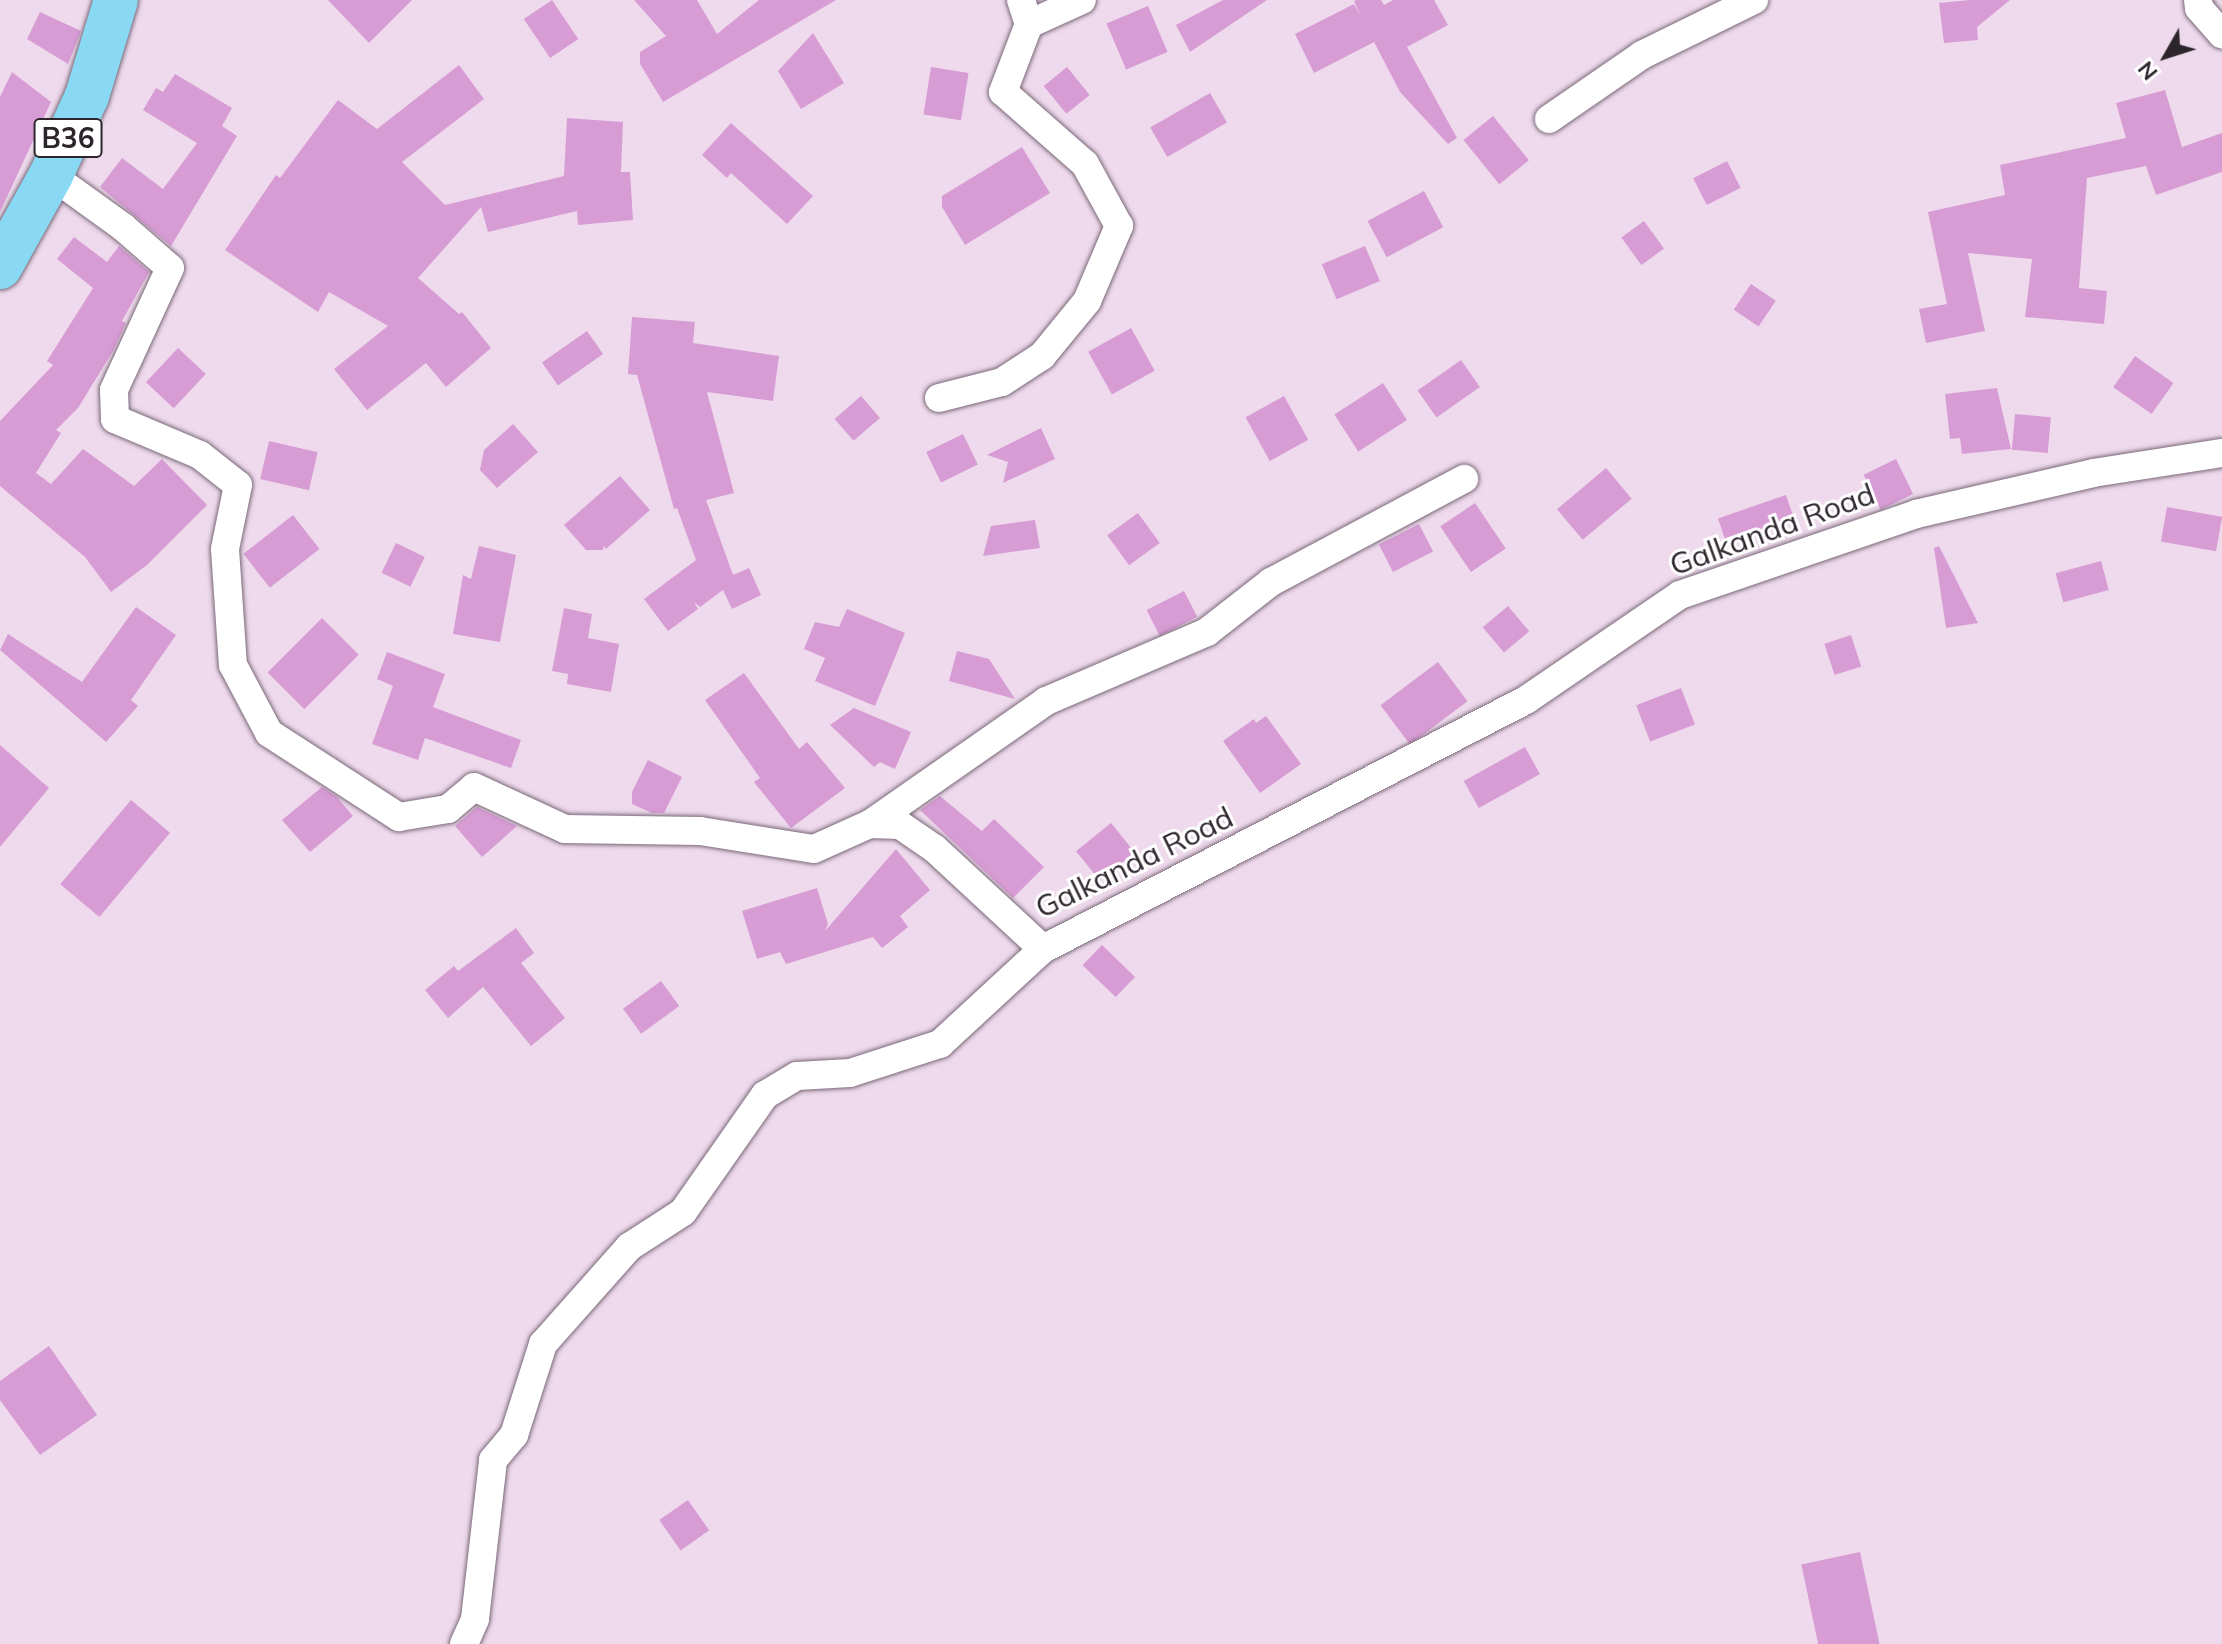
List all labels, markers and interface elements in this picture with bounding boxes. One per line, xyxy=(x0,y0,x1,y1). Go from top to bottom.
north arrow xyxy=(2126,16,2206,96)
text: N xyxy=(2131,56,2163,86)
road number: B36 xyxy=(32,114,104,162)
street label: Galkanda Road xyxy=(1665,475,1879,583)
street label: Galkanda Road xyxy=(1029,799,1239,925)

